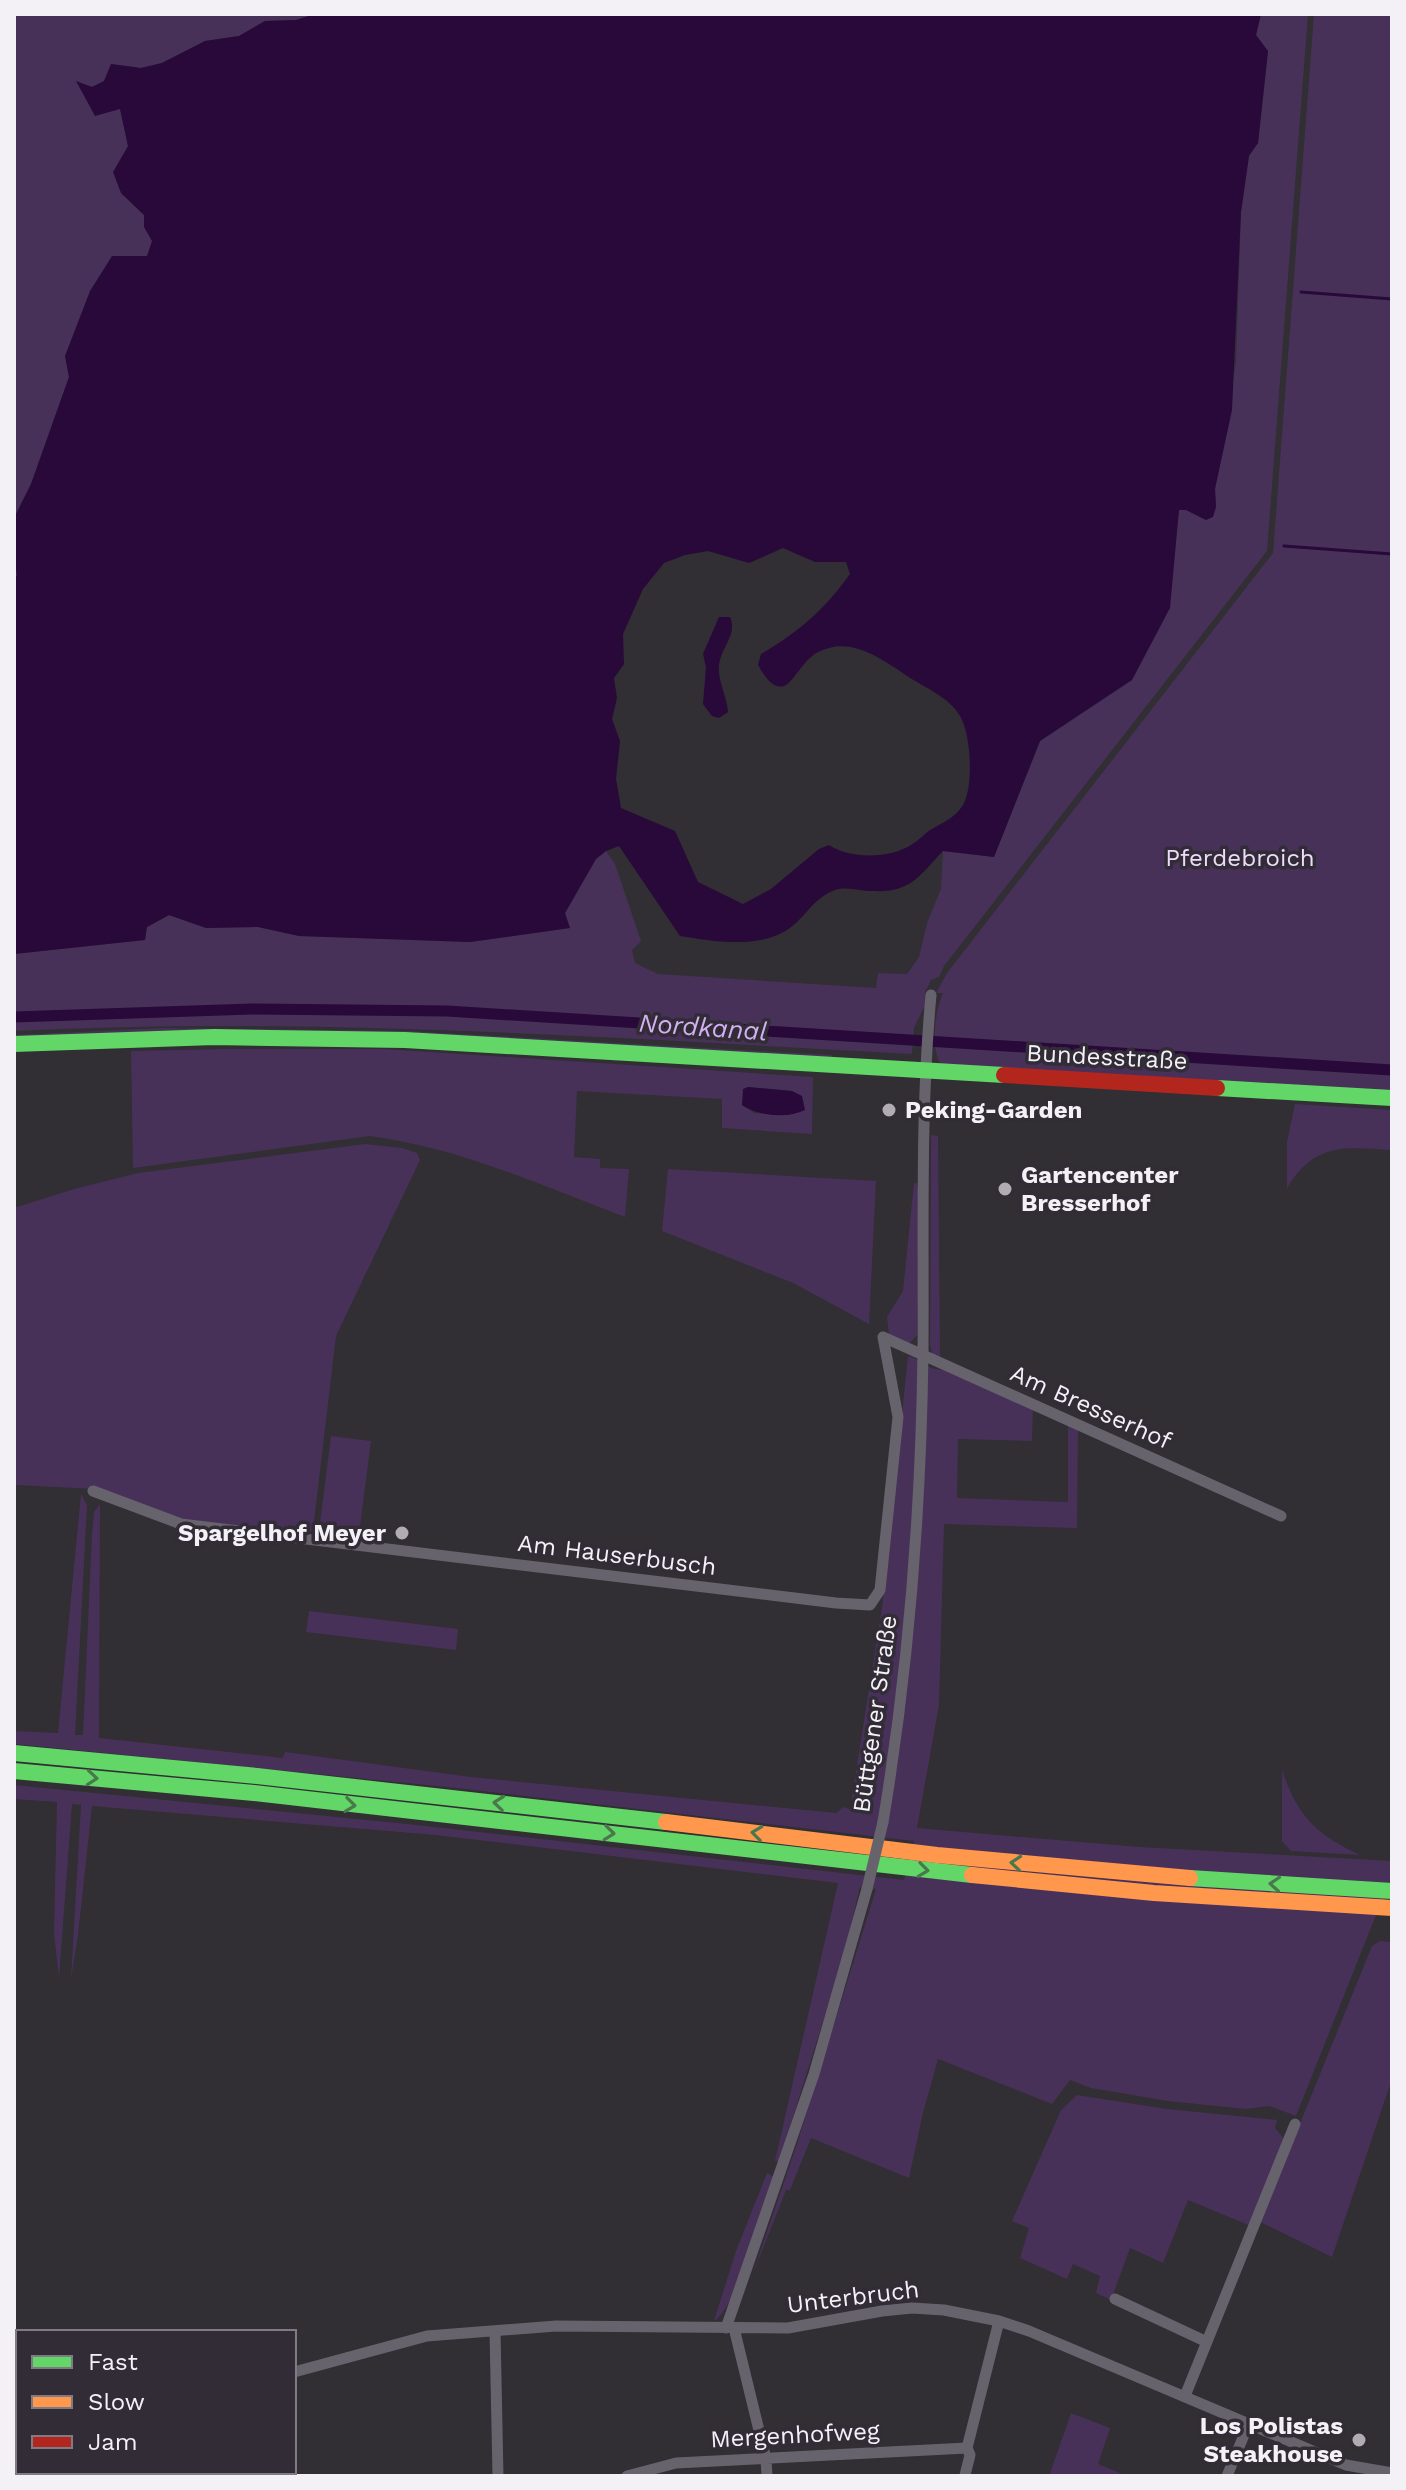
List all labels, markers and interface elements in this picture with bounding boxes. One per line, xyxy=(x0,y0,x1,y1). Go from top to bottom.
park label: Pferdebroich xyxy=(1165,844,1315,872)
water label: Nordkanal xyxy=(638,1008,768,1046)
street label: Bundesstraße xyxy=(1026,1039,1188,1075)
place label: Peking-Garden xyxy=(905,1096,1082,1124)
marker: Peking-Garden xyxy=(880,1101,898,1119)
place label: Gartencenter Bresserhof xyxy=(1021,1161,1179,1217)
marker: Gartencenter Bresserhof xyxy=(996,1180,1014,1198)
street label: Am Bresserhof xyxy=(1006,1359,1176,1455)
place label: Spargelhof Meyer xyxy=(178,1519,387,1547)
marker: Spargelhof Meyer xyxy=(393,1524,411,1542)
street label: Am Hauserbusch xyxy=(516,1529,718,1581)
street label: Büttgener Straße xyxy=(847,1614,903,1814)
one-way arrow xyxy=(86,1770,99,1787)
one-way arrow xyxy=(492,1795,505,1812)
one-way arrow xyxy=(344,1796,357,1813)
one-way arrow xyxy=(750,1824,763,1841)
one-way arrow xyxy=(603,1825,616,1842)
one-way arrow xyxy=(1009,1854,1022,1871)
one-way arrow xyxy=(916,1862,929,1879)
one-way arrow xyxy=(1268,1876,1281,1893)
street label: Unterbruch xyxy=(785,2275,921,2319)
legend xyxy=(16,2330,296,2474)
text: Fast xyxy=(88,2348,138,2376)
text: Slow xyxy=(88,2388,145,2416)
place label: Los Polistas Steakhouse xyxy=(1200,2412,1343,2468)
street label: Mergenhofweg xyxy=(710,2417,881,2453)
text: Jam xyxy=(88,2428,138,2456)
marker: Los Polistas Steakhouse xyxy=(1350,2431,1368,2449)

